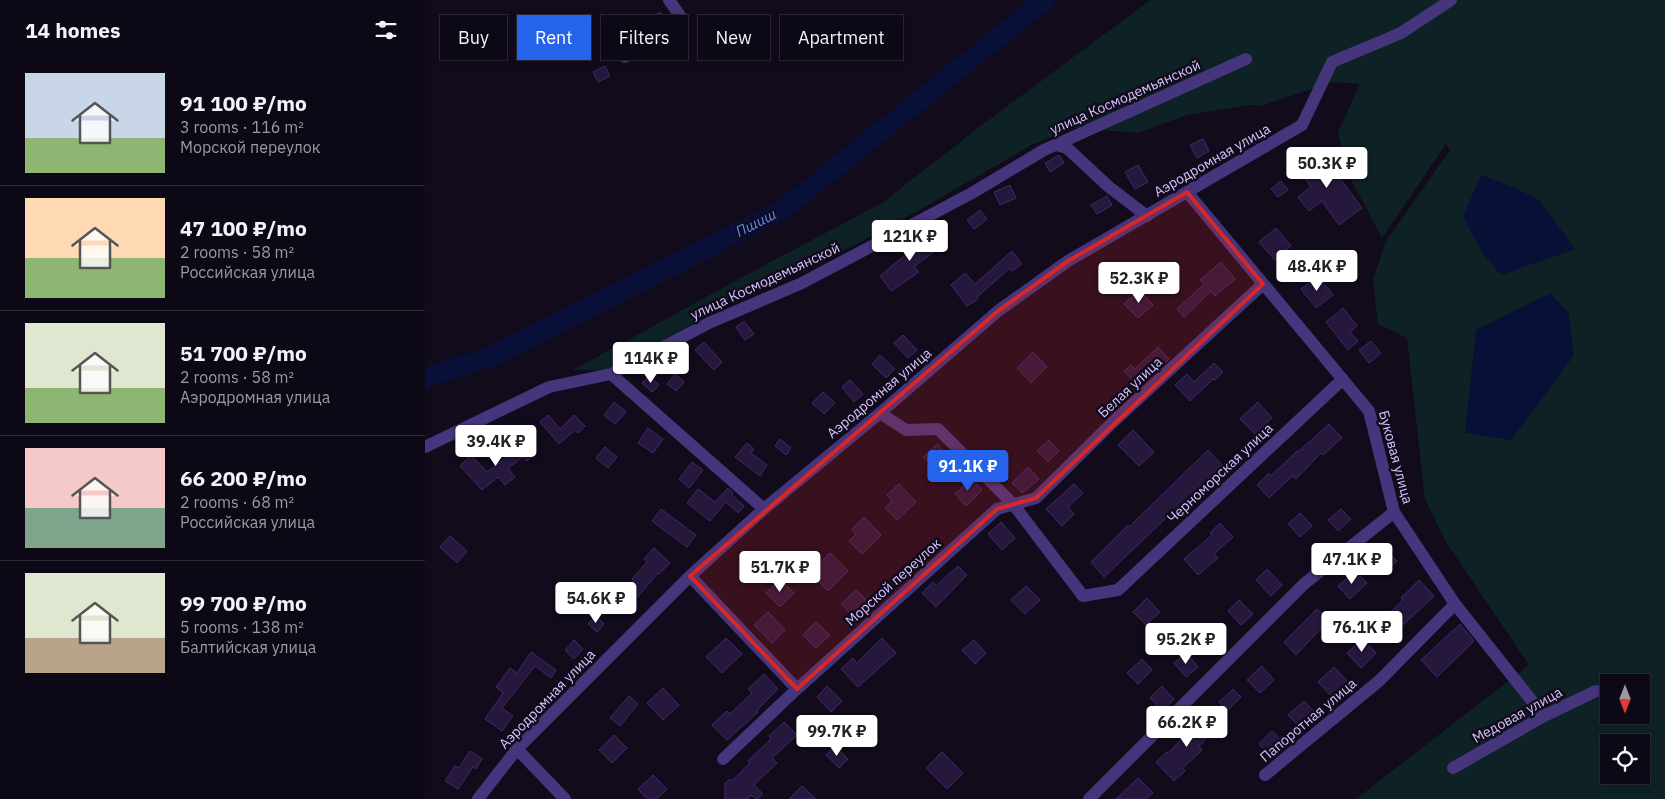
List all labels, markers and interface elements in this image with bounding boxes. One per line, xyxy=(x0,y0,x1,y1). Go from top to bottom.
chip: Buy xyxy=(440,15,507,60)
chip: Rent xyxy=(517,15,591,60)
chip: Filters xyxy=(601,15,688,60)
chip: New xyxy=(698,15,770,60)
chip: Apartment xyxy=(780,15,903,60)
text: 14 homes xyxy=(25,16,121,44)
icon: filters xyxy=(372,16,400,44)
street label: улица Космодемьянской xyxy=(1047,56,1203,138)
text: 91 100 ₽/mo xyxy=(180,89,307,117)
icon: home xyxy=(65,93,125,153)
text: 3 rooms · 116 m² xyxy=(180,117,304,137)
street label: Аэродромная улица xyxy=(1151,119,1274,201)
text: Морской переулок xyxy=(180,137,320,157)
pin: 50.3K ₽ xyxy=(1281,146,1373,189)
text: 50.3K ₽ xyxy=(1297,153,1357,173)
water label: Пшиш xyxy=(732,204,779,241)
text: 47 100 ₽/mo xyxy=(180,214,307,242)
icon: home xyxy=(65,218,125,278)
pin: 121K ₽ xyxy=(869,220,951,262)
text: 121K ₽ xyxy=(883,226,937,246)
street label: улица Космодемьянской xyxy=(687,238,843,324)
text: 2 rooms · 58 m² xyxy=(180,242,294,262)
pin: 48.4K ₽ xyxy=(1271,250,1363,292)
text: 48.4K ₽ xyxy=(1287,256,1347,276)
text: Российская улица xyxy=(180,262,315,282)
pin: 52.3K ₽ xyxy=(1093,262,1185,304)
text: 52.3K ₽ xyxy=(1109,268,1169,288)
text: 51 700 ₽/mo xyxy=(180,339,307,367)
pin: 114K ₽ xyxy=(610,342,692,384)
icon: home xyxy=(65,343,125,403)
street label: Аэродромная улица xyxy=(823,344,936,442)
text: 114K ₽ xyxy=(624,348,678,368)
street label: Белая улица xyxy=(1094,352,1166,421)
text: 2 rooms · 58 m² xyxy=(180,367,294,387)
text: Аэродромная улица xyxy=(180,387,330,407)
street label: Буковая улица xyxy=(1375,408,1417,506)
street label: Черноморская улица xyxy=(1163,419,1277,527)
pin: 39.4K ₽ xyxy=(450,424,542,467)
text: 39.4K ₽ xyxy=(466,431,526,451)
pin: 91.1K ₽ xyxy=(922,450,1014,492)
text: 91.1K ₽ xyxy=(938,456,998,476)
text: 66 200 ₽/mo xyxy=(180,464,307,492)
icon: home xyxy=(65,468,125,528)
text: 2 rooms · 68 m² xyxy=(180,492,294,512)
text: Российская улица xyxy=(180,512,315,532)
street label: Морской переулок xyxy=(841,534,945,630)
pin: 47.1K ₽ xyxy=(1306,542,1398,585)
text: 47.1K ₽ xyxy=(1322,549,1382,569)
pin: 51.7K ₽ xyxy=(734,550,826,593)
text: 51.7K ₽ xyxy=(750,557,810,577)
pin: 54.6K ₽ xyxy=(550,582,642,624)
text: 54.6K ₽ xyxy=(566,588,626,608)
text: 99 700 ₽/mo xyxy=(180,589,307,617)
icon: home xyxy=(65,593,125,653)
pin: 76.1K ₽ xyxy=(1316,610,1408,653)
text: 5 rooms · 138 m² xyxy=(180,617,304,637)
text: 76.1K ₽ xyxy=(1332,617,1392,637)
pin: 95.2K ₽ xyxy=(1140,622,1232,665)
text: 95.2K ₽ xyxy=(1156,629,1216,649)
text: Балтийская улица xyxy=(180,637,316,657)
street label: Аэродромная улица xyxy=(495,645,599,753)
street label: Папоротная улица xyxy=(1256,674,1360,766)
north arrow xyxy=(1600,674,1650,724)
map controls xyxy=(1600,674,1650,784)
street label: Медовая улица xyxy=(1469,683,1566,747)
pin: 66.2K ₽ xyxy=(1141,706,1233,748)
text: 66.2K ₽ xyxy=(1157,712,1217,732)
pin: 99.7K ₽ xyxy=(791,714,883,757)
text: 99.7K ₽ xyxy=(807,721,867,741)
button: locate xyxy=(1600,734,1650,784)

